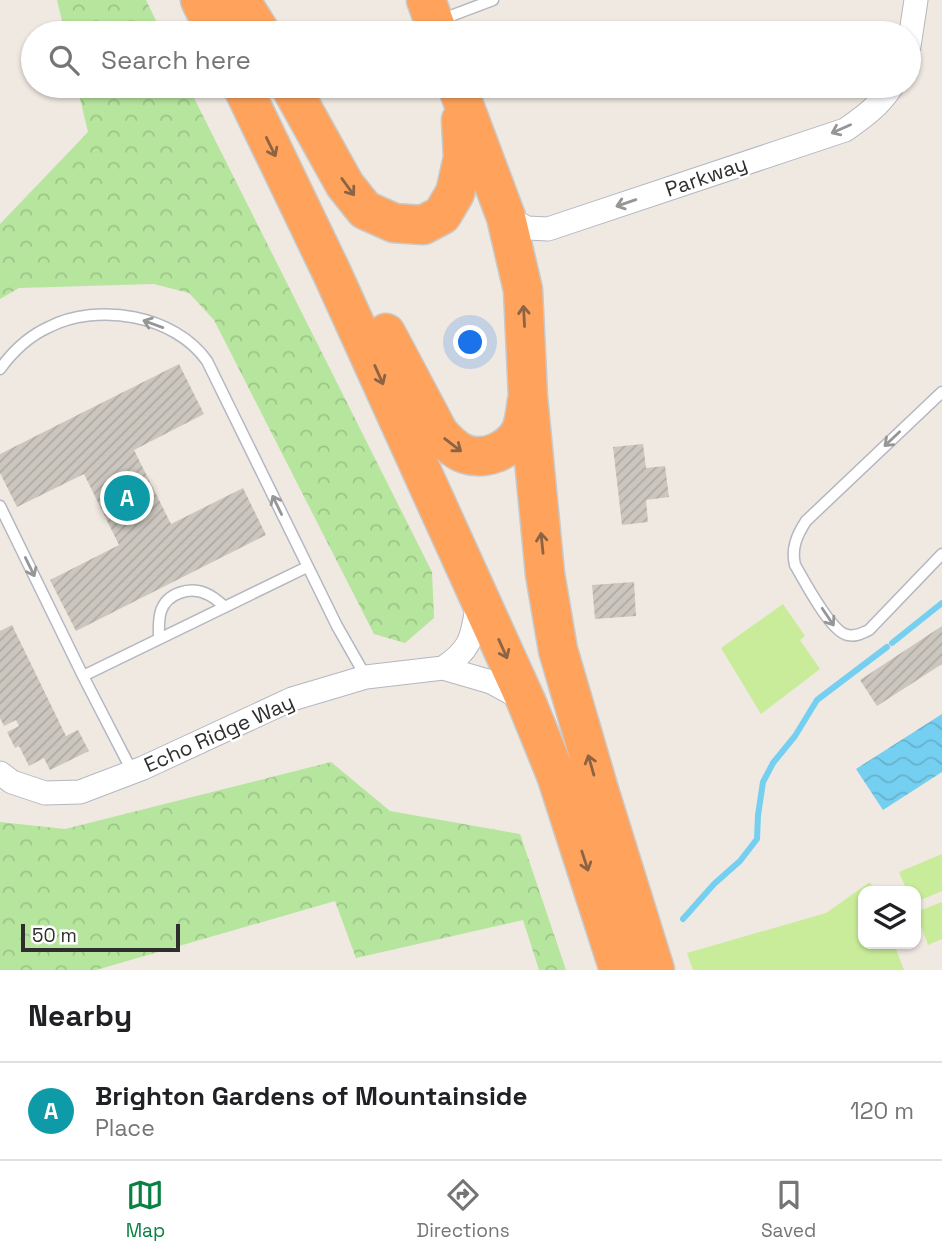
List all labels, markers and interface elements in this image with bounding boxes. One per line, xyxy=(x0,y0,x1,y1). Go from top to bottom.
search box xyxy=(21,21,921,98)
icon: search xyxy=(45,41,83,79)
text: Search here xyxy=(101,43,251,77)
one-way arrow xyxy=(831,123,852,136)
one-way arrow xyxy=(265,136,279,157)
street label: Parkway xyxy=(661,149,751,203)
one-way arrow xyxy=(341,177,355,196)
one-way arrow xyxy=(616,198,638,210)
one-way arrow xyxy=(518,305,531,328)
one-way arrow xyxy=(143,317,165,329)
your location xyxy=(453,325,487,359)
one-way arrow xyxy=(373,364,386,385)
one-way arrow xyxy=(884,431,901,448)
one-way arrow xyxy=(443,438,461,453)
pin: A xyxy=(104,472,150,524)
one-way arrow xyxy=(270,495,284,516)
one-way arrow xyxy=(536,532,549,555)
one-way arrow xyxy=(24,556,37,577)
one-way arrow xyxy=(820,607,835,626)
one-way arrow xyxy=(497,638,510,660)
street label: Echo Ridge Way xyxy=(140,688,298,778)
one-way arrow xyxy=(584,754,597,776)
one-way arrow xyxy=(580,850,592,872)
map controls xyxy=(858,886,921,949)
button: layers xyxy=(858,886,921,949)
scale bar xyxy=(21,921,180,953)
text: 50 m xyxy=(32,923,77,948)
text: Nearby xyxy=(28,996,132,1035)
text: Brighton Gardens of Mountainside xyxy=(95,1079,527,1113)
text: A xyxy=(44,1096,58,1126)
text: 120 m xyxy=(850,1096,914,1126)
text: Place xyxy=(95,1113,155,1143)
tab: Map xyxy=(126,1176,165,1243)
tab: Directions xyxy=(417,1176,510,1243)
tab: Saved xyxy=(761,1176,816,1243)

